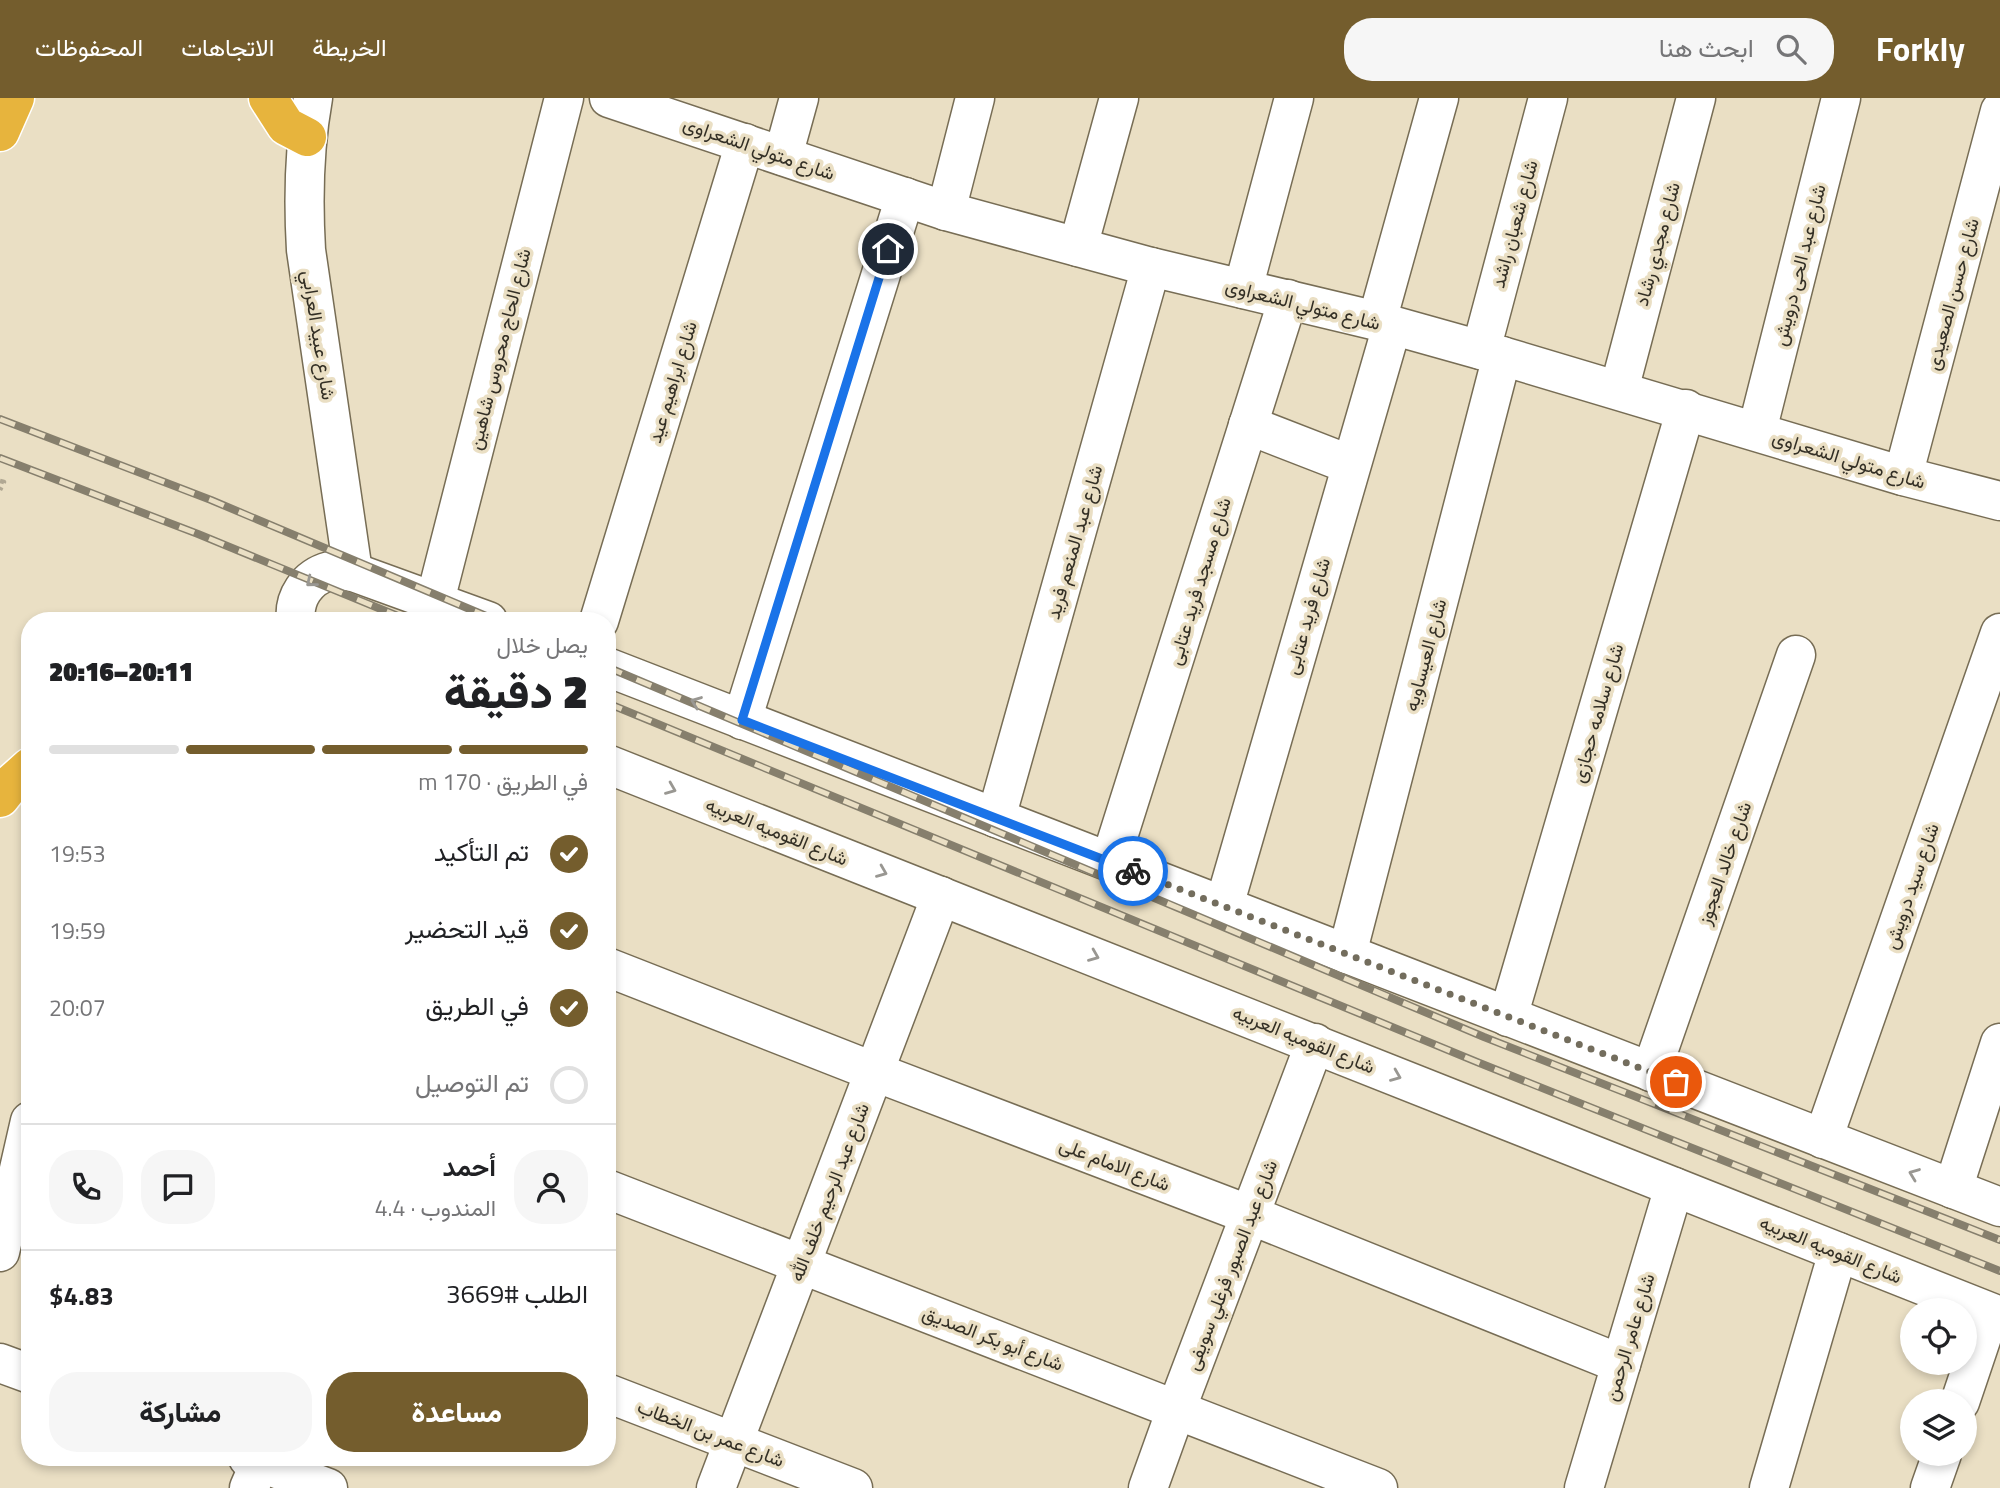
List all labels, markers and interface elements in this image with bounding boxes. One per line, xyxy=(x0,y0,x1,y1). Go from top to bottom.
search box xyxy=(1344,18,1834,81)
text: Forkly xyxy=(1876,24,1965,74)
text: ابحث هنا xyxy=(1659,28,1754,67)
text: المحفوظات xyxy=(35,29,143,65)
text: الاتجاهات xyxy=(181,29,274,65)
text: الخريطة xyxy=(312,29,387,65)
icon: search xyxy=(1772,30,1810,68)
street label: شارع متولي الشعراوى xyxy=(679,108,839,189)
street label: شارع شعبان راشد xyxy=(1482,157,1545,291)
street label: شارع مجدي رشاد xyxy=(1626,179,1689,310)
street label: شارع عبد الحى درويش xyxy=(1764,181,1833,349)
street label: شارع حسن الصعيدى xyxy=(1917,215,1986,373)
pin xyxy=(858,219,918,279)
icon: home xyxy=(869,230,907,268)
street label: شارع الحاج محروس شاهين xyxy=(459,245,538,453)
street label: شارع عبيد العرابي xyxy=(293,268,344,402)
street label: شارع متولي الشعراوى xyxy=(1222,270,1384,339)
street label: شارع ابراهيم عيد xyxy=(639,317,704,446)
street label: شارع متولي الشعراوى xyxy=(1768,421,1929,498)
street label: شارع عبد المنعم فريد xyxy=(1038,461,1109,623)
street label: شارع مسجد فريد عتابى xyxy=(1159,493,1238,668)
street label: شارع فريد عتابى xyxy=(1276,554,1337,678)
one-way arrow xyxy=(307,574,319,587)
street label: شارع العيساويه xyxy=(1396,595,1453,714)
text: يصل خلال xyxy=(497,627,588,662)
street label: شارع سلامه حجازى xyxy=(1563,640,1630,786)
text: 20:11–20:16 xyxy=(49,652,193,691)
text: 2 دقيقة xyxy=(444,656,588,726)
one-way arrow xyxy=(691,696,703,710)
text: في الطريق · 170 m xyxy=(418,764,588,799)
one-way arrow xyxy=(664,780,676,794)
street label: شارع القوميه العربيه xyxy=(702,789,853,872)
street label: شارع خالد العجوز xyxy=(1689,797,1758,929)
street label: شارع سيد درويش xyxy=(1875,819,1946,953)
text: تم التأكيد xyxy=(434,832,529,871)
icon: check xyxy=(550,835,588,873)
text: 19:53 xyxy=(49,836,106,871)
courier xyxy=(1098,836,1168,906)
icon: bike xyxy=(1114,852,1152,890)
one-way arrow xyxy=(876,864,888,878)
text: قيد التحضير xyxy=(405,909,529,948)
icon: check xyxy=(550,912,588,950)
text: 19:59 xyxy=(49,913,106,948)
one-way arrow xyxy=(1087,948,1099,962)
text: في الطريق xyxy=(425,986,529,1025)
icon: check xyxy=(550,989,588,1027)
text: 20:07 xyxy=(49,990,106,1025)
street label: شارع القوميه العربيه xyxy=(1229,997,1380,1080)
pin xyxy=(1646,1052,1706,1112)
text: تم التوصيل xyxy=(415,1063,529,1102)
icon: bag xyxy=(1657,1063,1695,1101)
one-way arrow xyxy=(1389,1068,1402,1082)
street label: شارع عبد الرحيم خلف الله xyxy=(781,1098,876,1285)
street label: شارع الامام على xyxy=(1056,1129,1175,1198)
text: أحمد xyxy=(443,1147,496,1186)
button: phone xyxy=(49,1150,123,1224)
button: chat xyxy=(141,1150,215,1224)
button: person xyxy=(514,1150,588,1224)
street label: شارع عبد الصبور فرغلي سويفى xyxy=(1177,1155,1286,1375)
one-way arrow xyxy=(1908,1168,1920,1182)
text: المندوب · 4.4 xyxy=(375,1190,496,1225)
street label: شارع القوميه العربيه xyxy=(1756,1207,1907,1290)
street label: شارع عامر الرحمن xyxy=(1595,1269,1662,1404)
text: الطلب #3669 xyxy=(446,1274,588,1313)
text: $4.83 xyxy=(49,1276,114,1315)
street label: شارع أبو بكر الصديق xyxy=(919,1297,1068,1378)
map controls xyxy=(1900,1298,1977,1466)
button: locate xyxy=(1900,1298,1977,1375)
button: مشاركة xyxy=(49,1372,312,1452)
button: مساعدة xyxy=(326,1372,588,1452)
button: layers xyxy=(1900,1389,1977,1466)
street label: شارع عمر بن الخطاب xyxy=(633,1391,789,1474)

